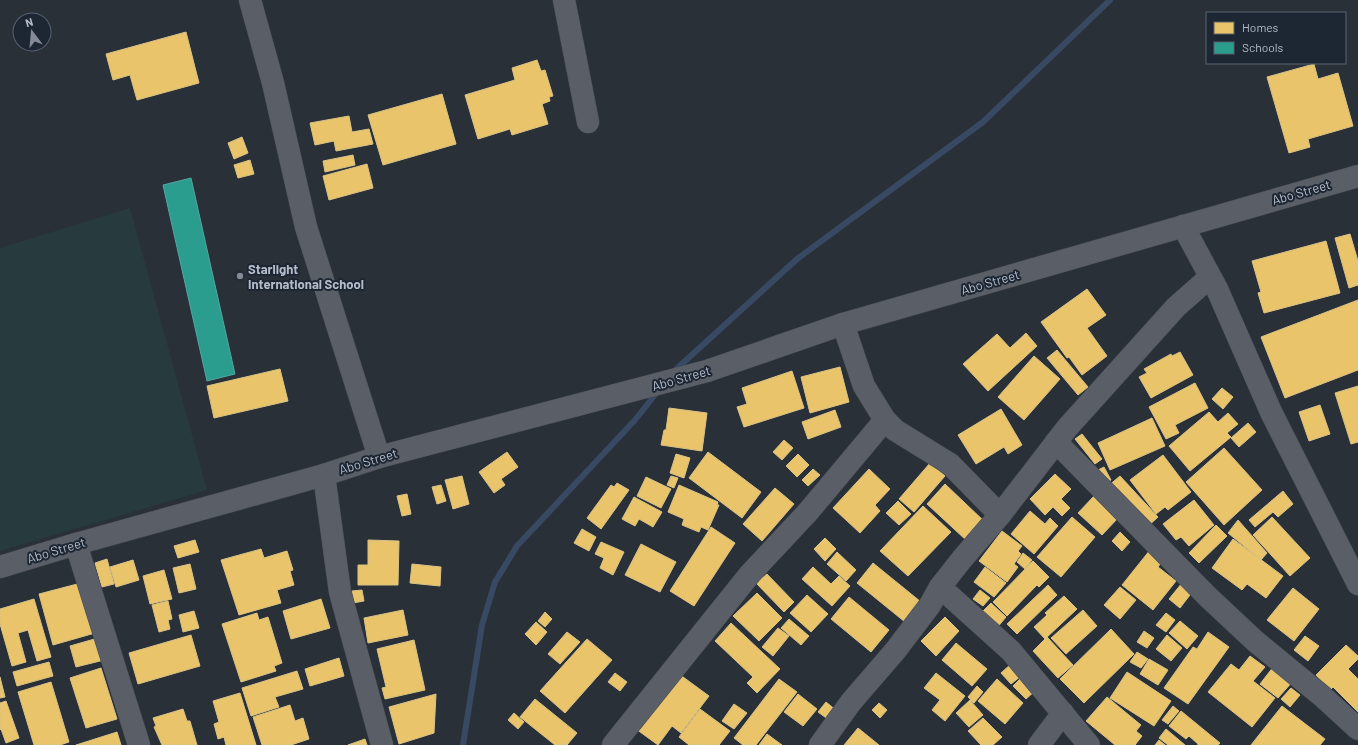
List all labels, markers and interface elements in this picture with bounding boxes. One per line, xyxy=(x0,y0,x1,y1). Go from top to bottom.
north arrow xyxy=(12,12,52,52)
legend xyxy=(1206,12,1346,64)
text: N xyxy=(24,15,34,29)
text: Homes xyxy=(1242,20,1279,34)
text: Schools xyxy=(1242,40,1283,54)
street label: Abo Street xyxy=(1270,176,1332,208)
place label: Starlight International School xyxy=(248,261,364,292)
street label: Abo Street xyxy=(959,266,1021,298)
marker: Starlight International School xyxy=(235,271,245,281)
street label: Abo Street xyxy=(650,362,712,394)
street label: Abo Street xyxy=(337,445,399,477)
street label: Abo Street xyxy=(25,534,87,566)

